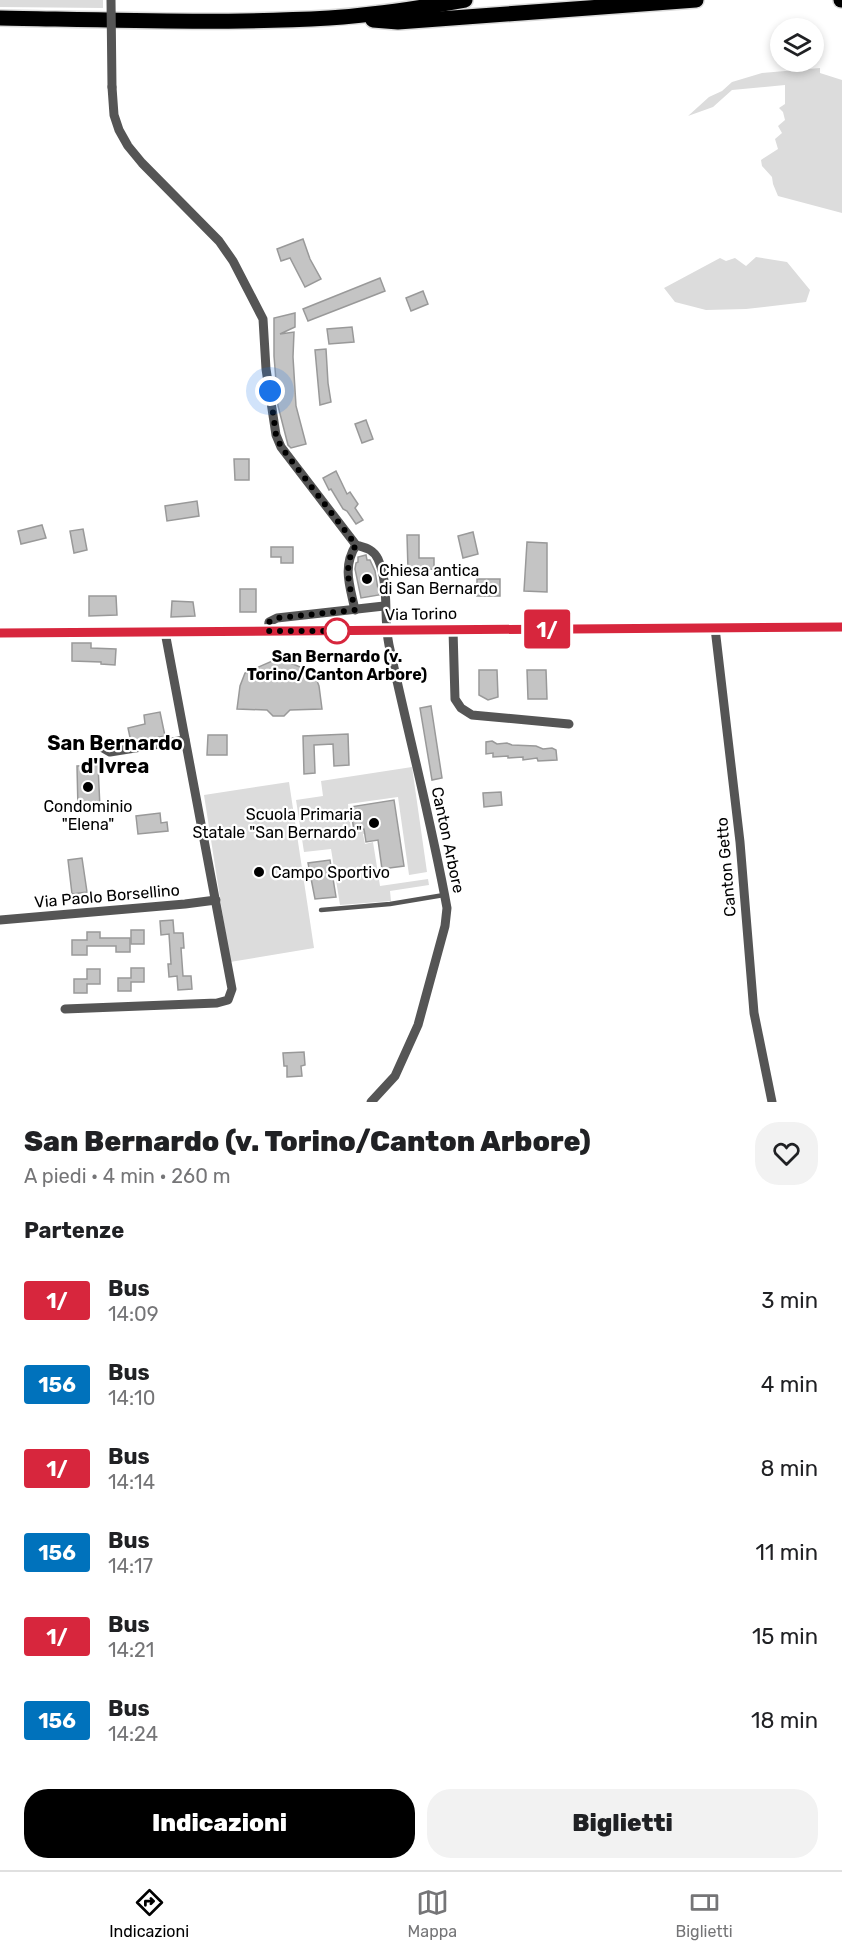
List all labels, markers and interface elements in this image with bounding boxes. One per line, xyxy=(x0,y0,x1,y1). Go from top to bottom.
map controls xyxy=(770,18,824,72)
button: layers xyxy=(770,18,824,72)
your location xyxy=(255,376,285,406)
place label: Chiesa antica di San Bernardo xyxy=(379,561,498,598)
marker: Chiesa antica di San Bernardo xyxy=(360,572,374,586)
street label: Via Torino xyxy=(385,604,457,624)
line badge: 1/ xyxy=(520,610,574,648)
text: 1/ xyxy=(536,617,558,642)
marker: San Bernardo (v. Torino/Canton Arbore) xyxy=(324,618,350,644)
place label: San Bernardo (v. Torino/Canton Arbore) xyxy=(247,647,427,684)
district label: San Bernardo d'Ivrea xyxy=(47,731,183,778)
marker: Condominio "Elena" xyxy=(81,780,95,794)
street label: Canton Arbore xyxy=(427,785,469,895)
place label: Condominio "Elena" xyxy=(43,797,133,834)
place label: Scuola Primaria Statale "San Bernardo" xyxy=(192,805,362,842)
marker: Scuola Primaria Statale "San Bernardo" xyxy=(367,816,381,830)
street label: Canton Getto xyxy=(712,817,740,917)
place label: Campo Sportivo xyxy=(271,863,390,882)
marker: Campo Sportivo xyxy=(252,865,266,879)
street label: Via Paolo Borsellino xyxy=(34,880,180,912)
button: heart xyxy=(755,1122,818,1185)
text: San Bernardo (v. Torino/Canton Arbore) xyxy=(24,1125,591,1158)
text: A piedi · 4 min · 260 m xyxy=(24,1164,231,1188)
text: Partenze xyxy=(24,1217,124,1244)
text: Bus xyxy=(108,1275,150,1302)
text: 3 min xyxy=(761,1287,818,1314)
text: 1/ xyxy=(46,1288,68,1313)
text: 14:09 xyxy=(108,1302,159,1326)
text: Bus xyxy=(108,1359,150,1386)
text: 4 min xyxy=(761,1371,818,1398)
text: 156 xyxy=(38,1372,76,1397)
text: 14:10 xyxy=(108,1386,155,1410)
text: Bus xyxy=(108,1443,150,1470)
text: 8 min xyxy=(760,1455,818,1482)
text: 1/ xyxy=(46,1456,68,1481)
text: 14:14 xyxy=(108,1470,155,1494)
text: Bus xyxy=(108,1527,150,1554)
text: 11 min xyxy=(756,1539,818,1566)
text: 156 xyxy=(38,1540,76,1565)
text: 14:17 xyxy=(108,1554,153,1578)
text: Bus xyxy=(108,1611,150,1638)
text: 15 min xyxy=(752,1623,818,1650)
text: 1/ xyxy=(46,1624,68,1649)
text: 14:21 xyxy=(108,1638,154,1662)
text: Bus xyxy=(108,1695,150,1722)
text: 18 min xyxy=(751,1707,818,1734)
text: 156 xyxy=(38,1708,76,1733)
text: 14:24 xyxy=(108,1722,158,1746)
button: Indicazioni xyxy=(24,1789,415,1858)
button: Biglietti xyxy=(427,1789,818,1858)
tab: Indicazioni xyxy=(109,1886,189,1941)
tab: Mappa xyxy=(408,1886,457,1941)
tab: Biglietti xyxy=(676,1886,733,1941)

